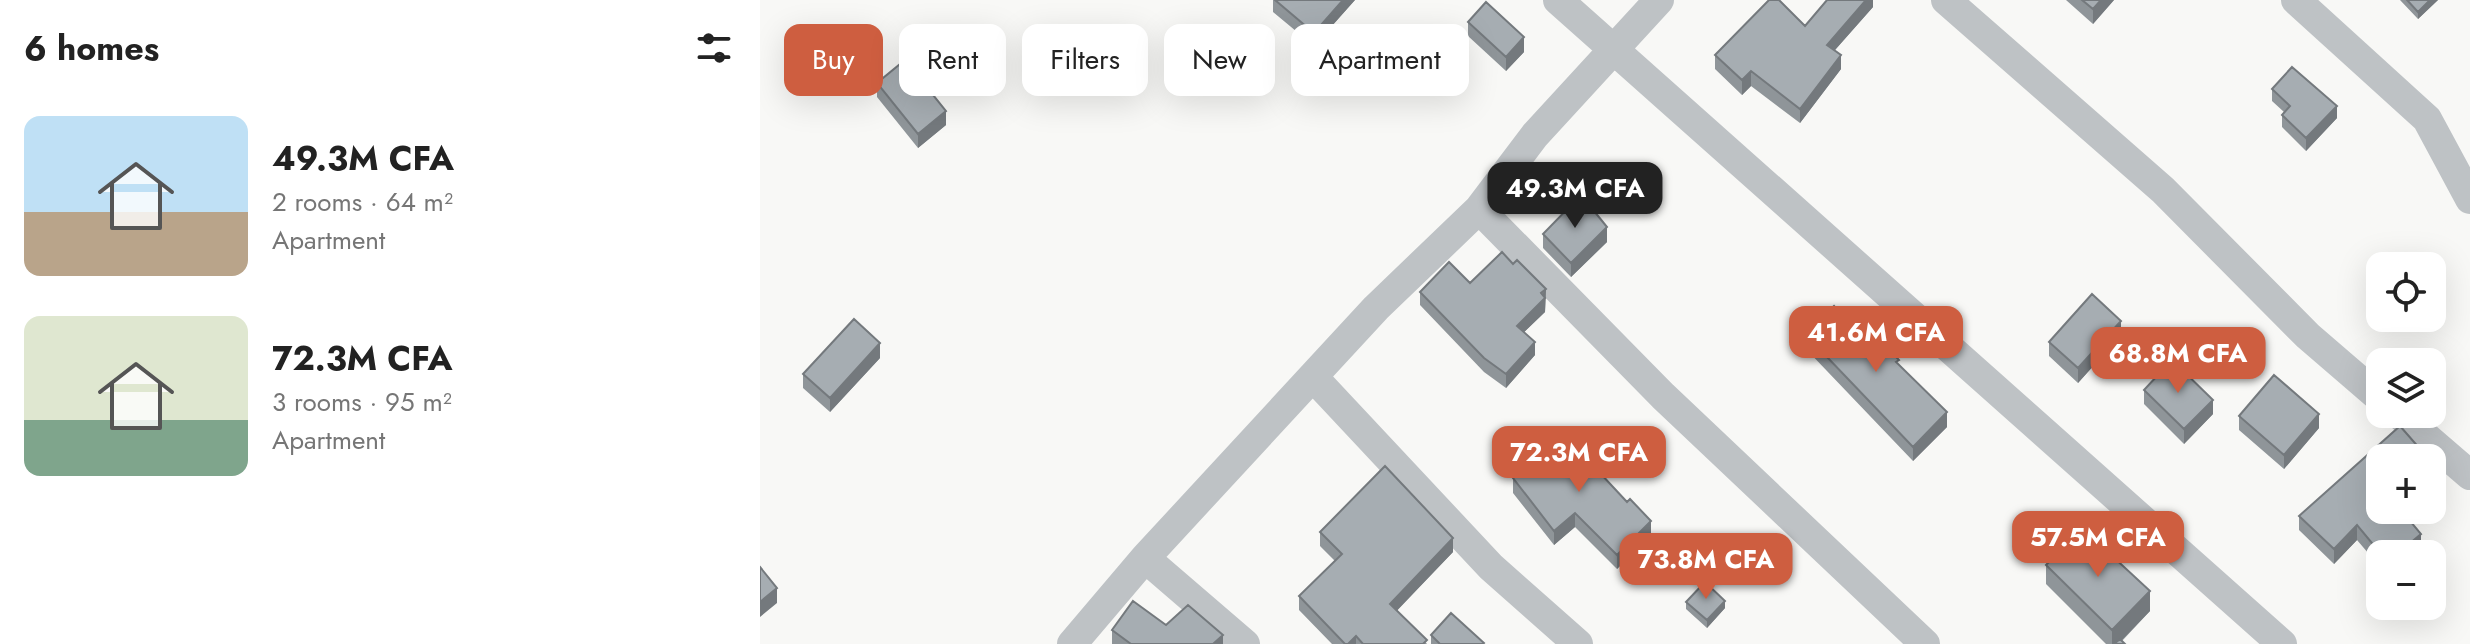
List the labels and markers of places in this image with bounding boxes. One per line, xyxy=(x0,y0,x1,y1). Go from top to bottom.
pin: 49.3M CFA xyxy=(1483,162,1667,230)
pin: 41.6M CFA xyxy=(1784,306,1968,374)
pin: 68.8M CFA xyxy=(2086,327,2270,395)
pin: 72.3M CFA xyxy=(1487,426,1671,494)
pin: 57.5M CFA xyxy=(2006,511,2190,579)
pin: 73.8M CFA xyxy=(1614,533,1798,601)

